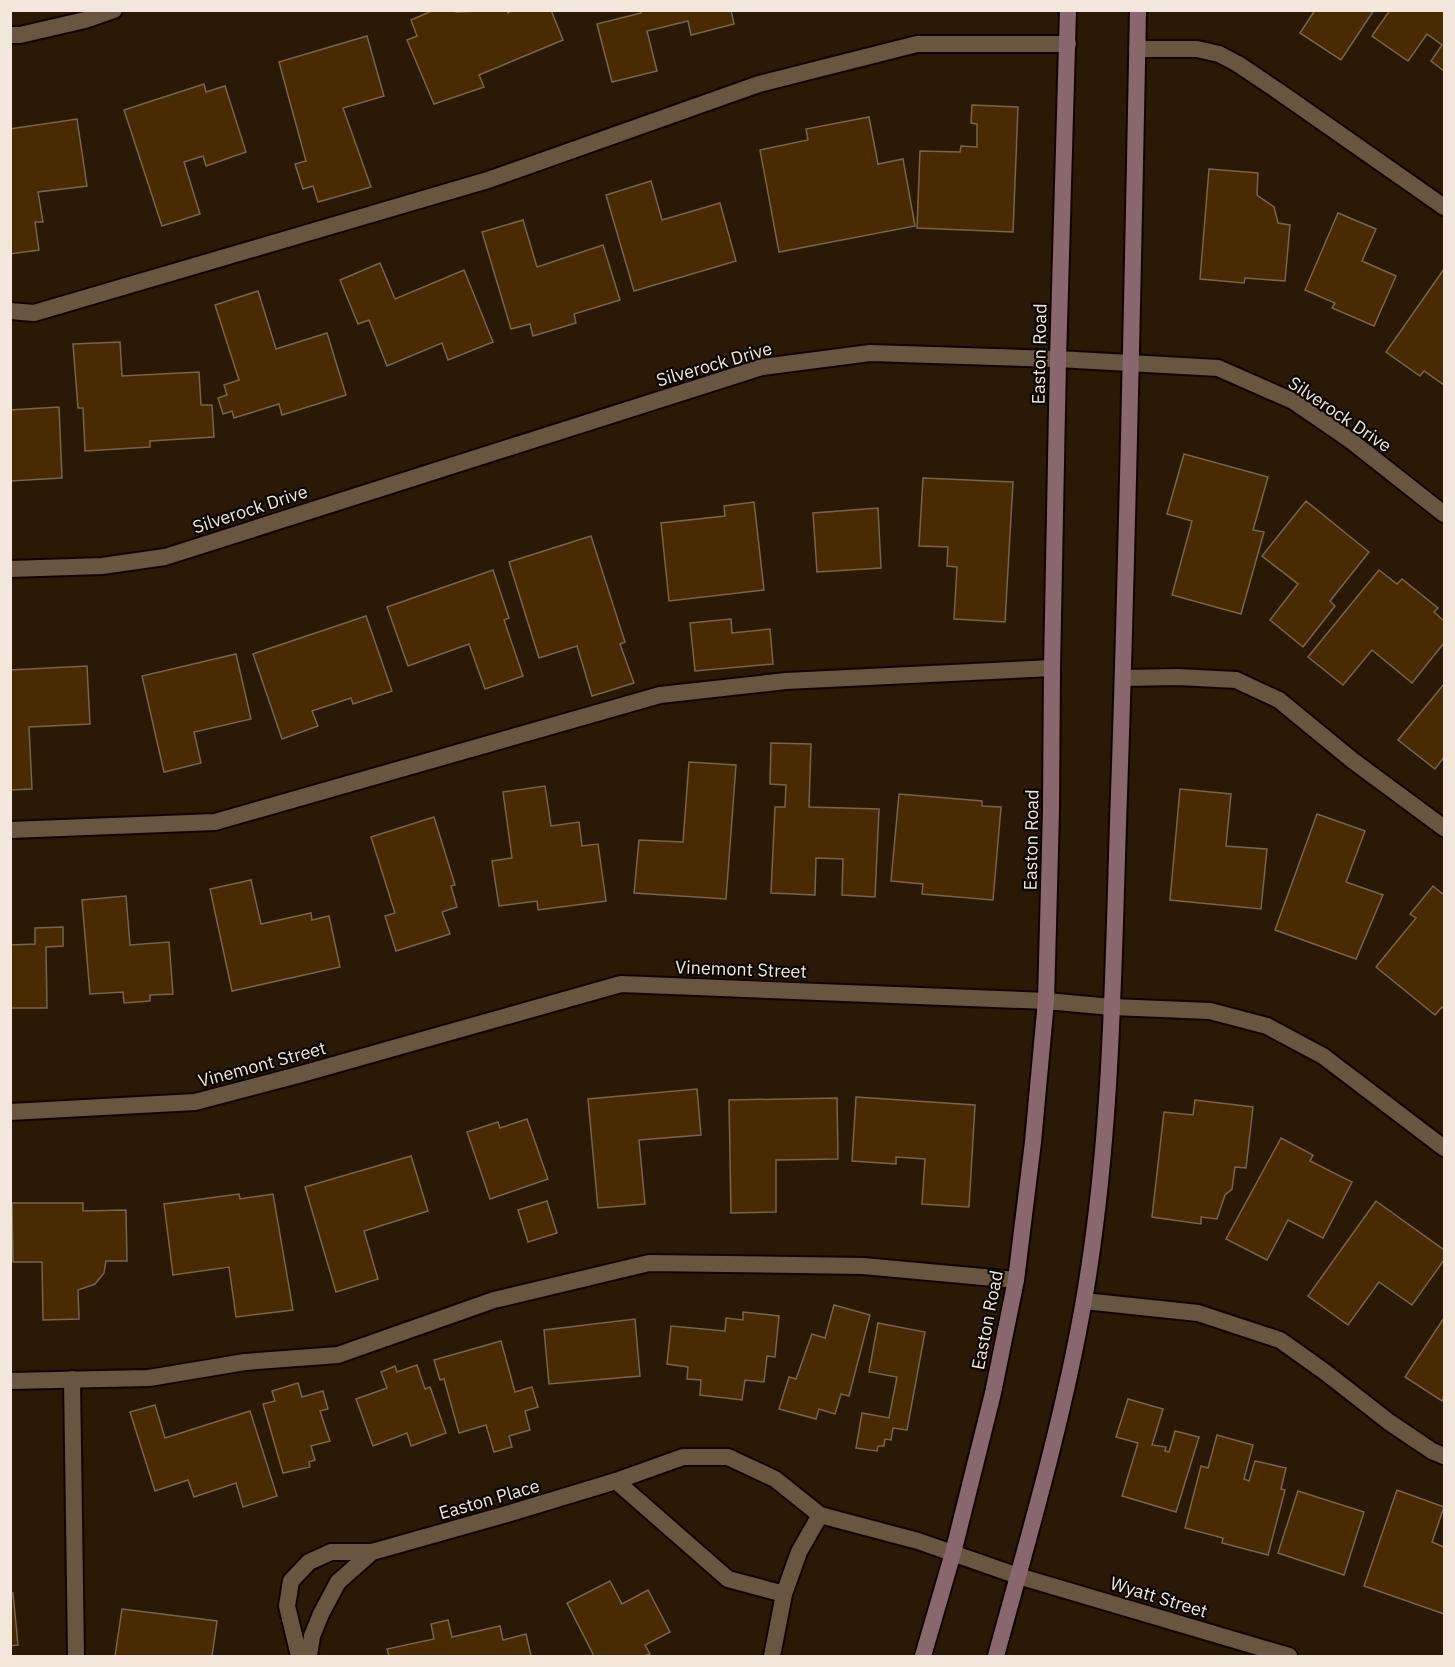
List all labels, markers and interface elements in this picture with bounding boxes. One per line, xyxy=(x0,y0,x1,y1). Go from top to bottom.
street label: Easton Road xyxy=(1027,303,1051,405)
street label: Silverock Drive xyxy=(653,336,775,392)
street label: Silverock Drive xyxy=(1284,371,1396,457)
street label: Silverock Drive xyxy=(190,480,310,538)
street label: Easton Road xyxy=(1019,789,1043,891)
street label: Vinemont Street xyxy=(675,955,807,983)
street label: Vinemont Street xyxy=(195,1036,329,1092)
street label: Easton Road xyxy=(966,1268,1008,1372)
street label: Easton Place xyxy=(436,1474,542,1524)
street label: Wyatt Street xyxy=(1108,1571,1210,1623)

